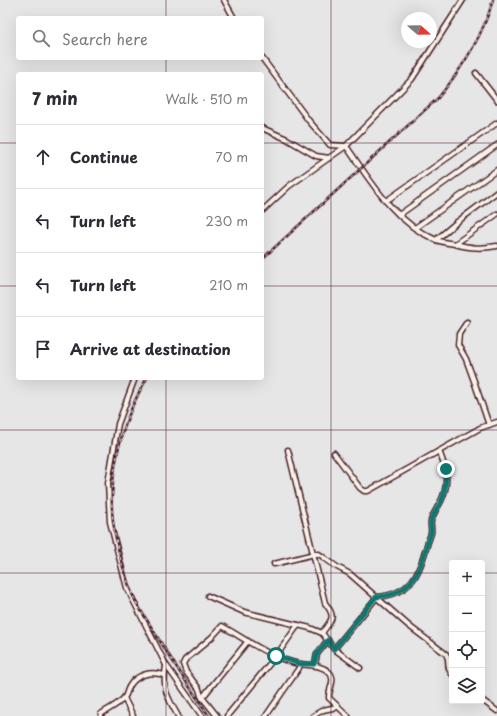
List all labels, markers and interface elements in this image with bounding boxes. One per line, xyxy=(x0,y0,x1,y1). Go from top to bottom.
north arrow xyxy=(401,12,437,48)
search box xyxy=(16,16,264,60)
icon: search xyxy=(30,27,52,49)
text: Search here xyxy=(62,27,148,50)
text: 7 min xyxy=(32,85,78,111)
text: Walk · 510 m xyxy=(165,89,248,108)
text: Continue xyxy=(70,145,138,168)
icon: ahead xyxy=(32,146,54,168)
text: 70 m xyxy=(215,147,248,166)
text: Turn left xyxy=(70,209,136,232)
icon: left xyxy=(32,210,54,232)
text: 230 m xyxy=(206,211,248,230)
text: Turn left xyxy=(70,273,136,296)
icon: left xyxy=(32,274,54,296)
text: 210 m xyxy=(209,275,248,294)
text: Arrive at destination xyxy=(70,337,231,360)
icon: arrive xyxy=(32,338,54,360)
route end xyxy=(437,460,455,478)
map controls xyxy=(449,560,485,704)
button: + xyxy=(449,560,485,596)
button: − xyxy=(449,596,485,632)
button: locate xyxy=(449,632,485,668)
route start xyxy=(267,647,285,665)
button: layers xyxy=(449,668,485,704)

